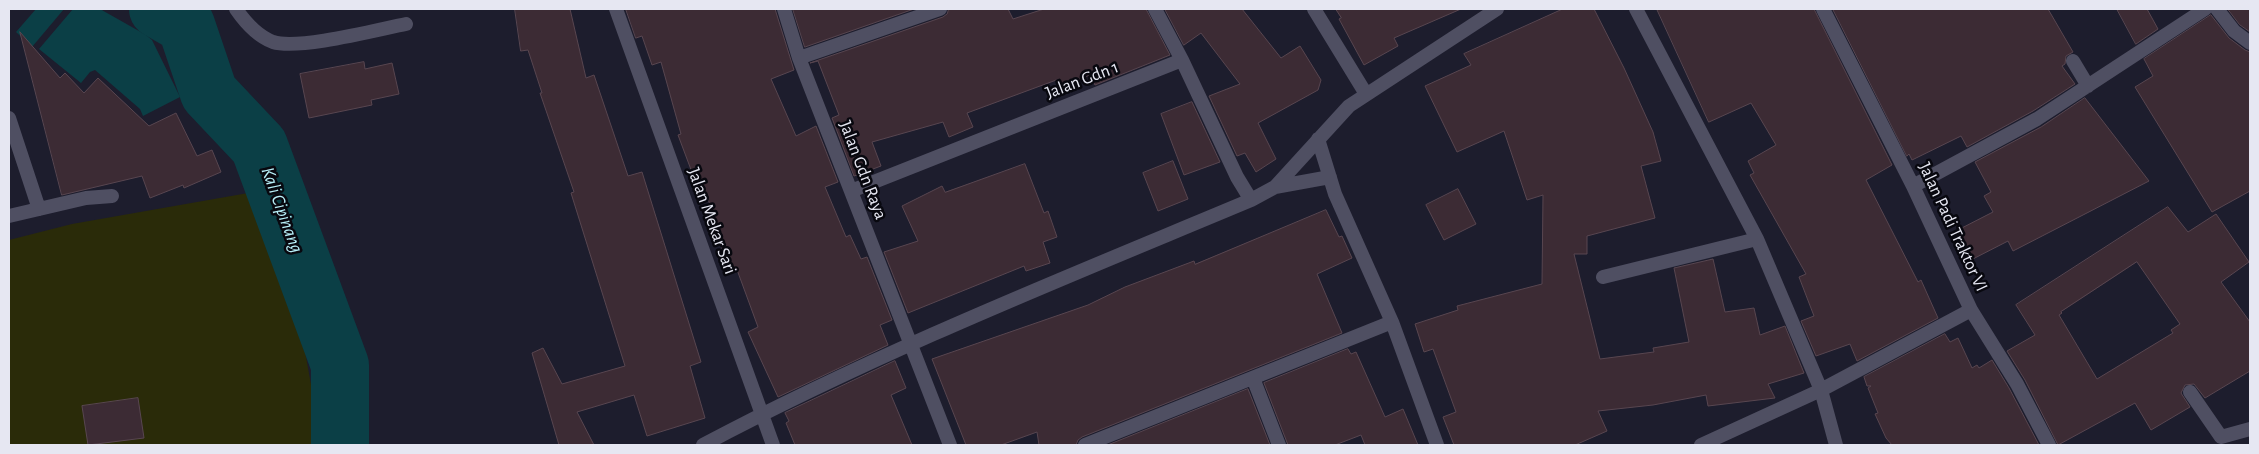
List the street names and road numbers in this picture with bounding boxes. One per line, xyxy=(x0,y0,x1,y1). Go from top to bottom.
street label: Jalan Gdn 1 xyxy=(1042,56,1122,104)
street label: Jalan Gdn Raya xyxy=(834,118,892,222)
street label: Jalan Padi Traktor VI xyxy=(1914,159,1992,295)
street label: Jalan Mekar Sari xyxy=(683,165,741,277)

